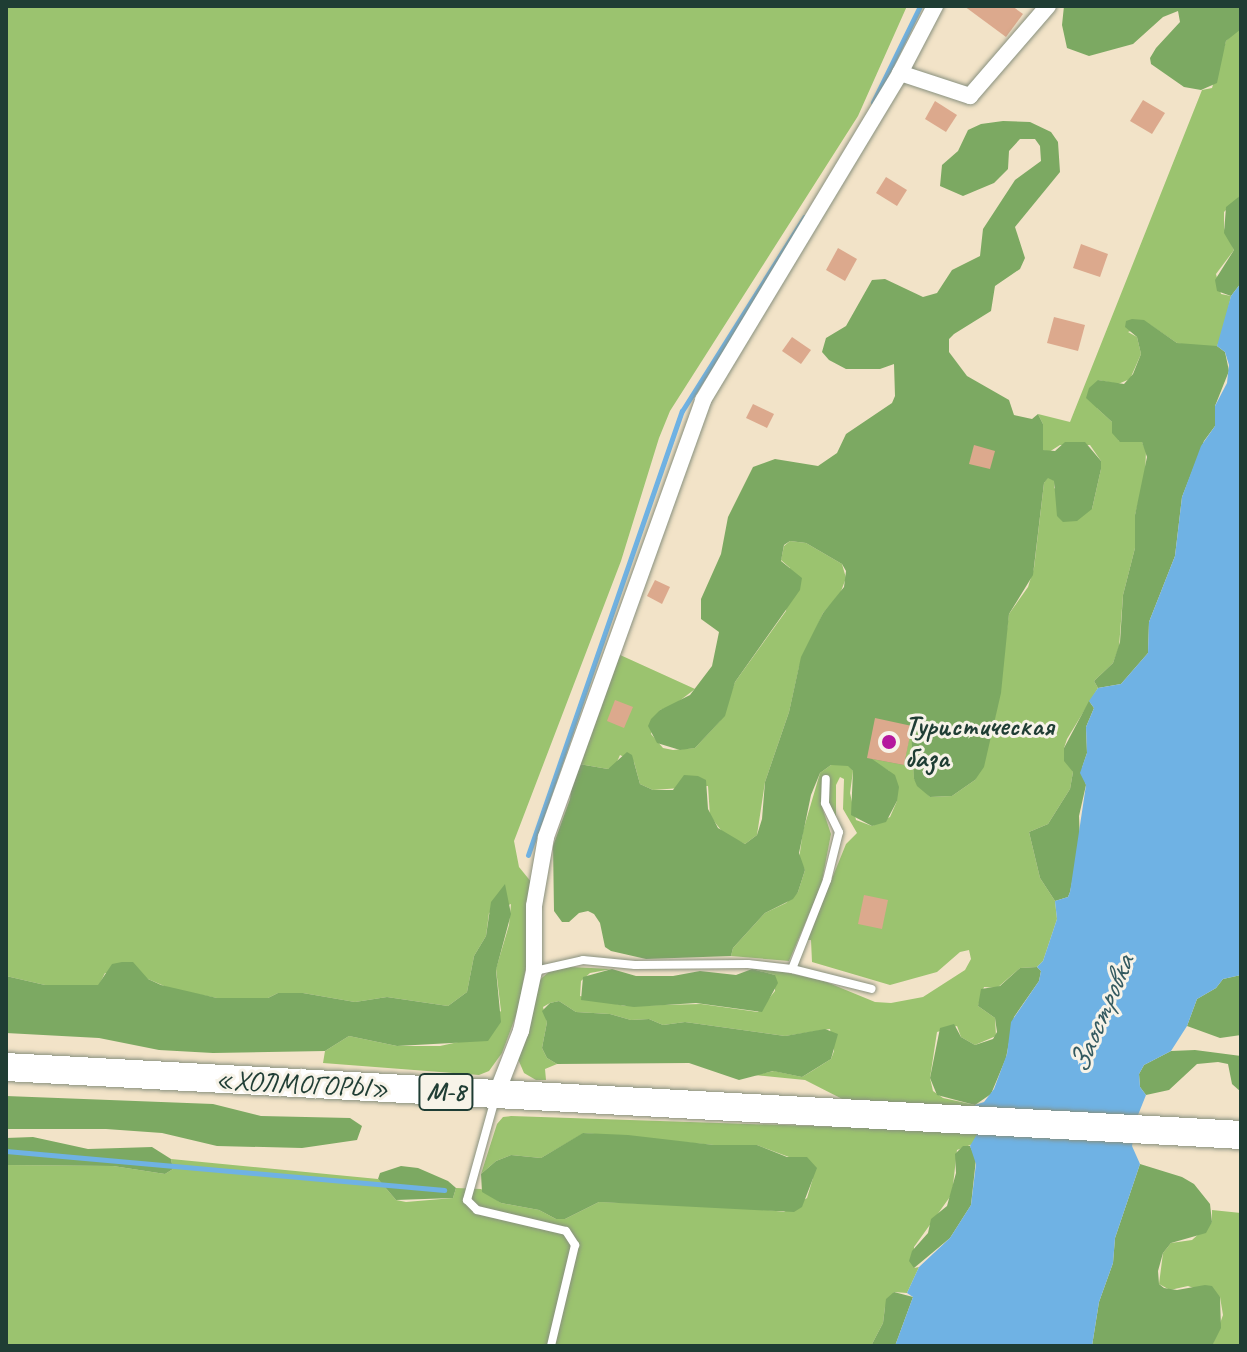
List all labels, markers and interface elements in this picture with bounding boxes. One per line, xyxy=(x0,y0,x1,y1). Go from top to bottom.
place label: Туристическая база xyxy=(905,709,1054,775)
marker: Туристическая база xyxy=(880,733,898,751)
water label: Заостровка xyxy=(1060,950,1142,1078)
street label: «ХОЛМОГОРЫ» xyxy=(215,1063,389,1105)
road number: М-8 xyxy=(418,1070,474,1114)

